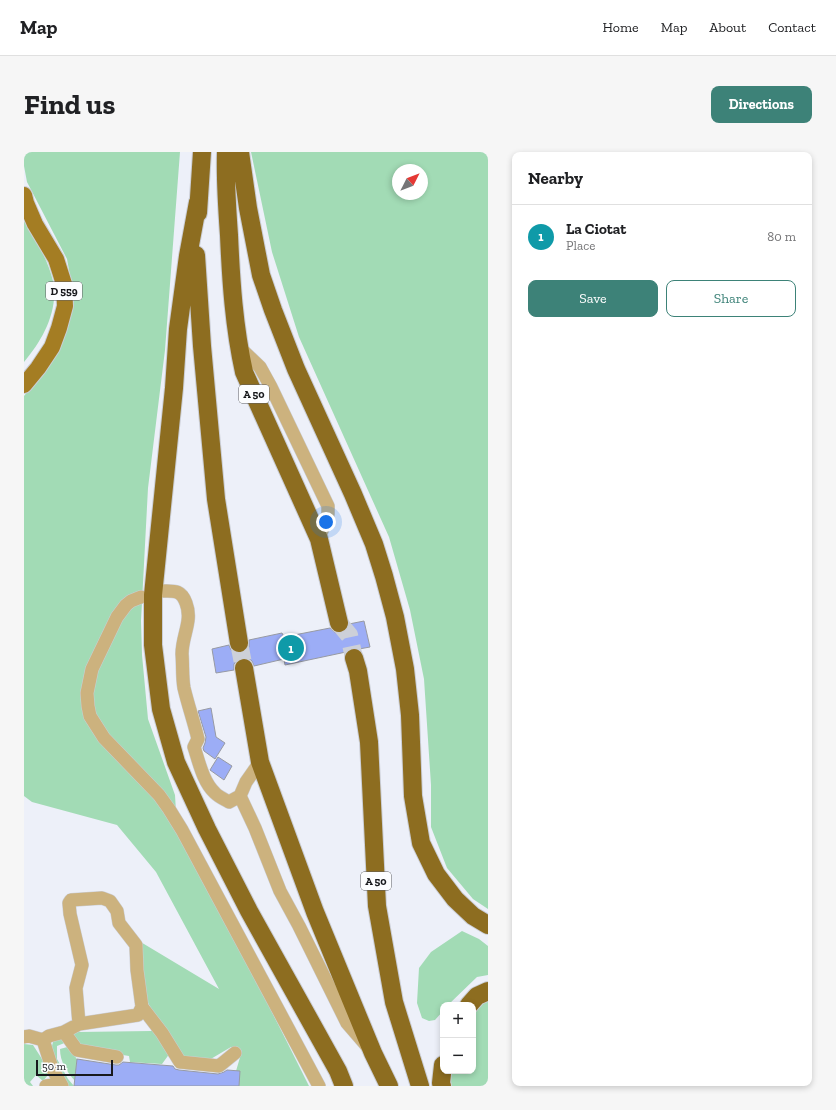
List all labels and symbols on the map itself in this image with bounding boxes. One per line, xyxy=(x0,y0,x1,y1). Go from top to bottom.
north arrow xyxy=(392,164,428,200)
road number: D 559 xyxy=(46,282,82,300)
road number: A 50 xyxy=(239,385,269,403)
your location xyxy=(316,512,336,532)
pin: 1 xyxy=(278,633,304,663)
road number: A 50 xyxy=(361,872,391,890)
scale bar xyxy=(36,1058,113,1077)

